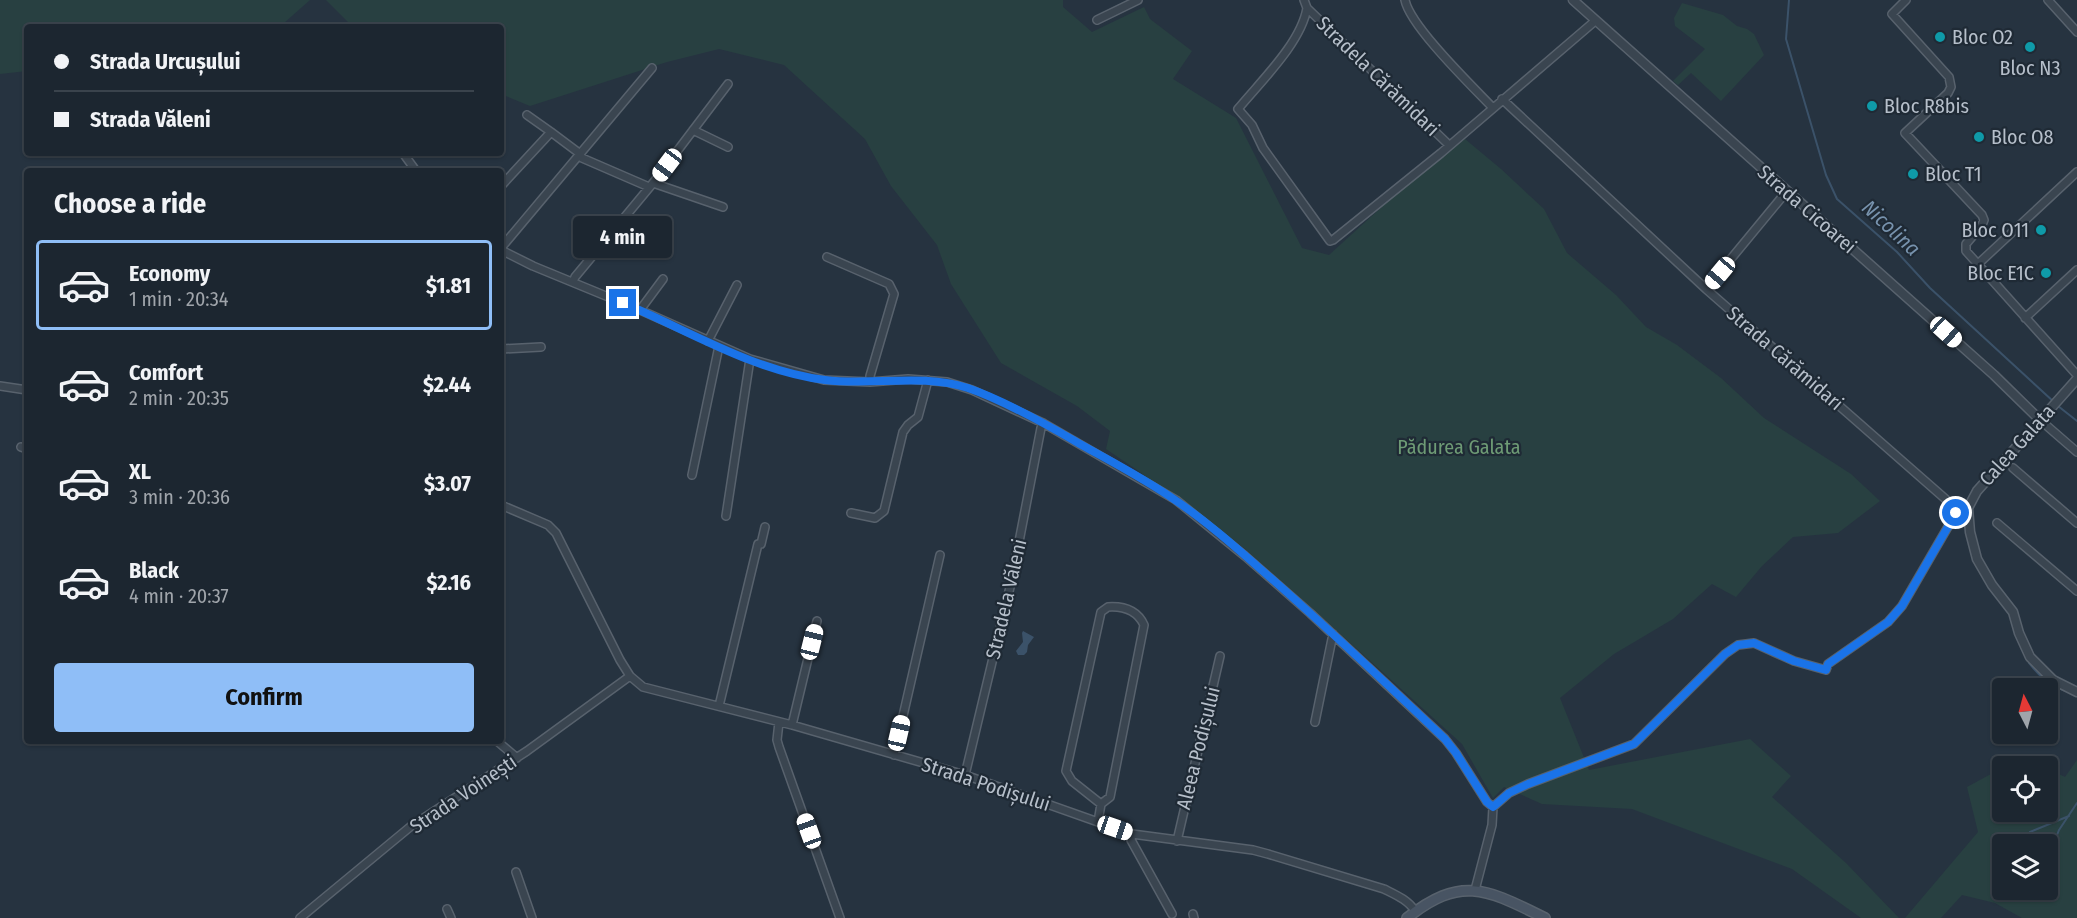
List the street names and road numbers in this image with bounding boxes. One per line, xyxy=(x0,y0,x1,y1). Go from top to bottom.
street label: Stradela Cărămidari xyxy=(1311,11,1445,141)
street label: Strada Cicoarei xyxy=(1753,160,1861,258)
street label: Strada Cărămidari xyxy=(1722,301,1848,415)
street label: Calea Galata xyxy=(1974,399,2060,491)
street label: Stradela Văleni xyxy=(981,537,1031,661)
street label: Aleea Podișului xyxy=(1171,684,1226,812)
street label: Strada Voinești xyxy=(405,749,522,839)
street label: Strada Podișului xyxy=(918,752,1053,817)

